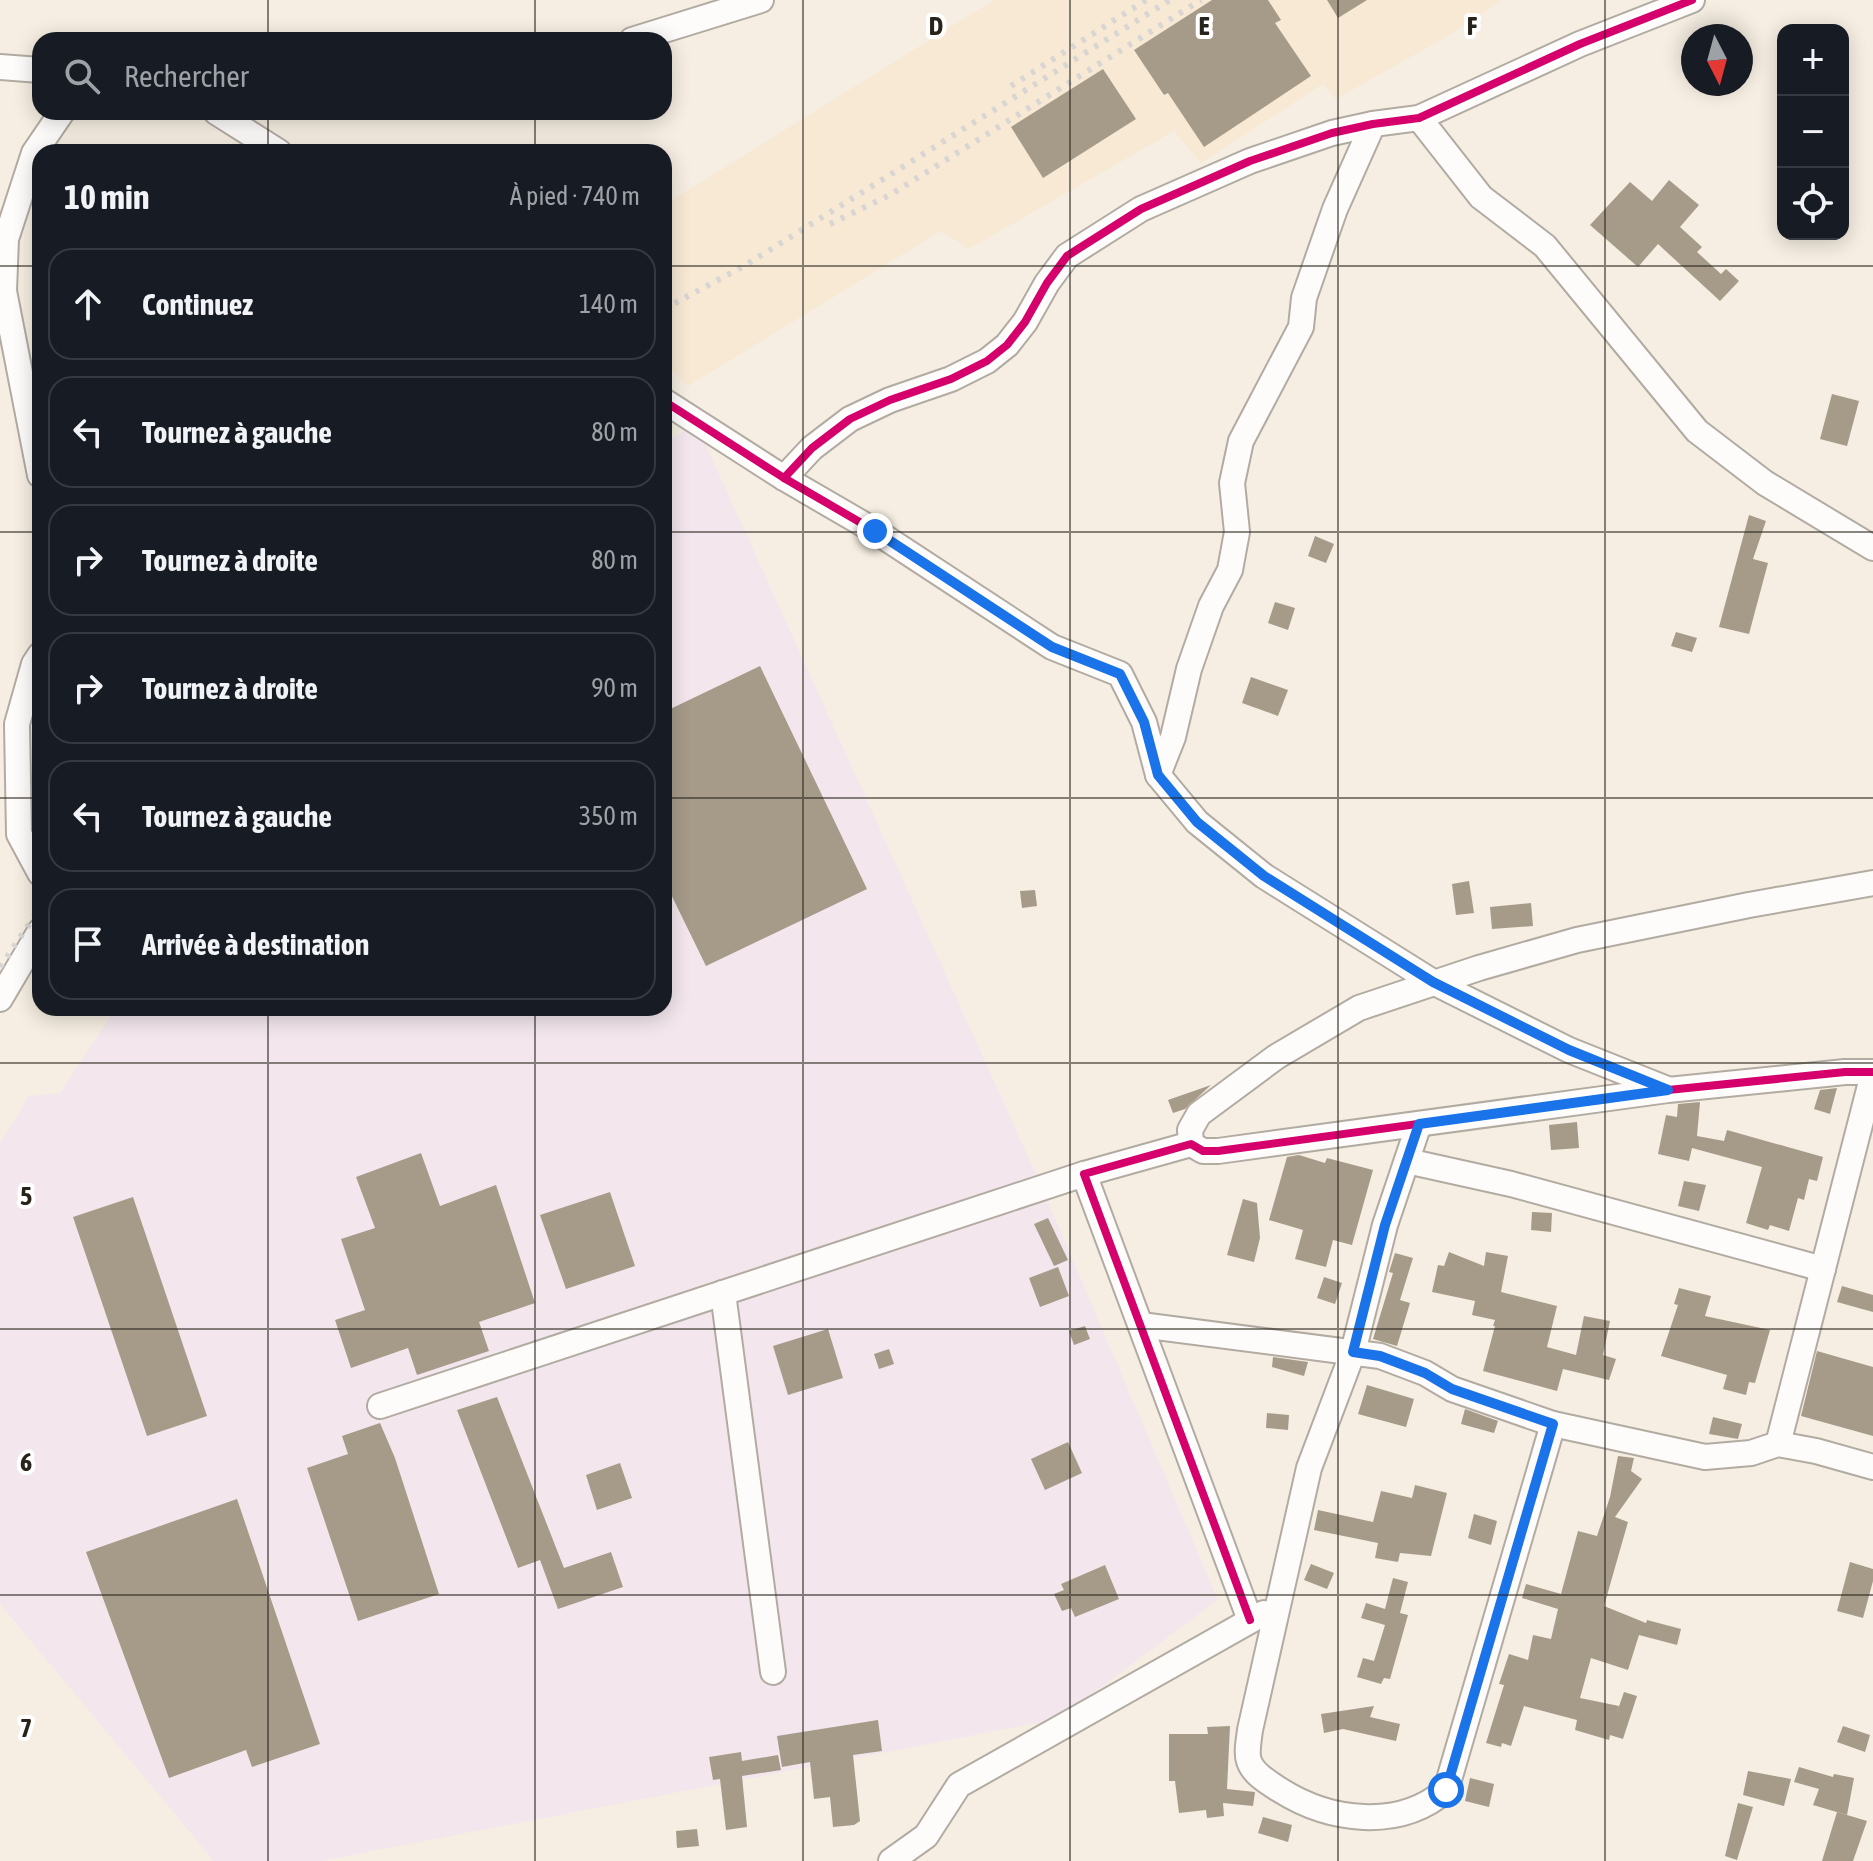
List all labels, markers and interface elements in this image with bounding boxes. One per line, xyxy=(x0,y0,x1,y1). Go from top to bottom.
text: D xyxy=(929,11,943,41)
text: E xyxy=(1198,11,1210,41)
text: F xyxy=(1467,11,1478,41)
north arrow xyxy=(1681,24,1753,96)
map controls xyxy=(1777,24,1849,240)
button: + xyxy=(1777,24,1849,96)
search box xyxy=(32,32,672,120)
icon: search xyxy=(60,54,104,98)
text: Rechercher xyxy=(124,59,249,93)
button: − xyxy=(1777,96,1849,168)
button: locate xyxy=(1777,168,1849,240)
text: 10 min xyxy=(64,177,149,216)
text: À pied · 740 m xyxy=(510,181,640,211)
icon: ahead xyxy=(66,282,110,326)
text: Continuez xyxy=(142,287,253,321)
text: 140 m xyxy=(579,289,638,319)
icon: left xyxy=(66,410,110,454)
text: Tournez à gauche xyxy=(142,415,332,449)
text: 80 m xyxy=(591,417,638,447)
route end xyxy=(857,513,893,549)
icon: right xyxy=(66,538,110,582)
text: Tournez à droite xyxy=(142,543,318,577)
text: 80 m xyxy=(591,545,638,575)
icon: right xyxy=(66,666,110,710)
text: Tournez à droite xyxy=(142,671,318,705)
text: 90 m xyxy=(591,673,638,703)
icon: left xyxy=(66,794,110,838)
text: Tournez à gauche xyxy=(142,799,332,833)
text: 350 m xyxy=(579,801,638,831)
icon: arrive xyxy=(66,922,110,966)
text: Arrivée à destination xyxy=(142,927,369,961)
text: 5 xyxy=(20,1181,32,1211)
text: 6 xyxy=(20,1447,32,1477)
text: 7 xyxy=(20,1713,32,1743)
route start xyxy=(1428,1772,1464,1808)

